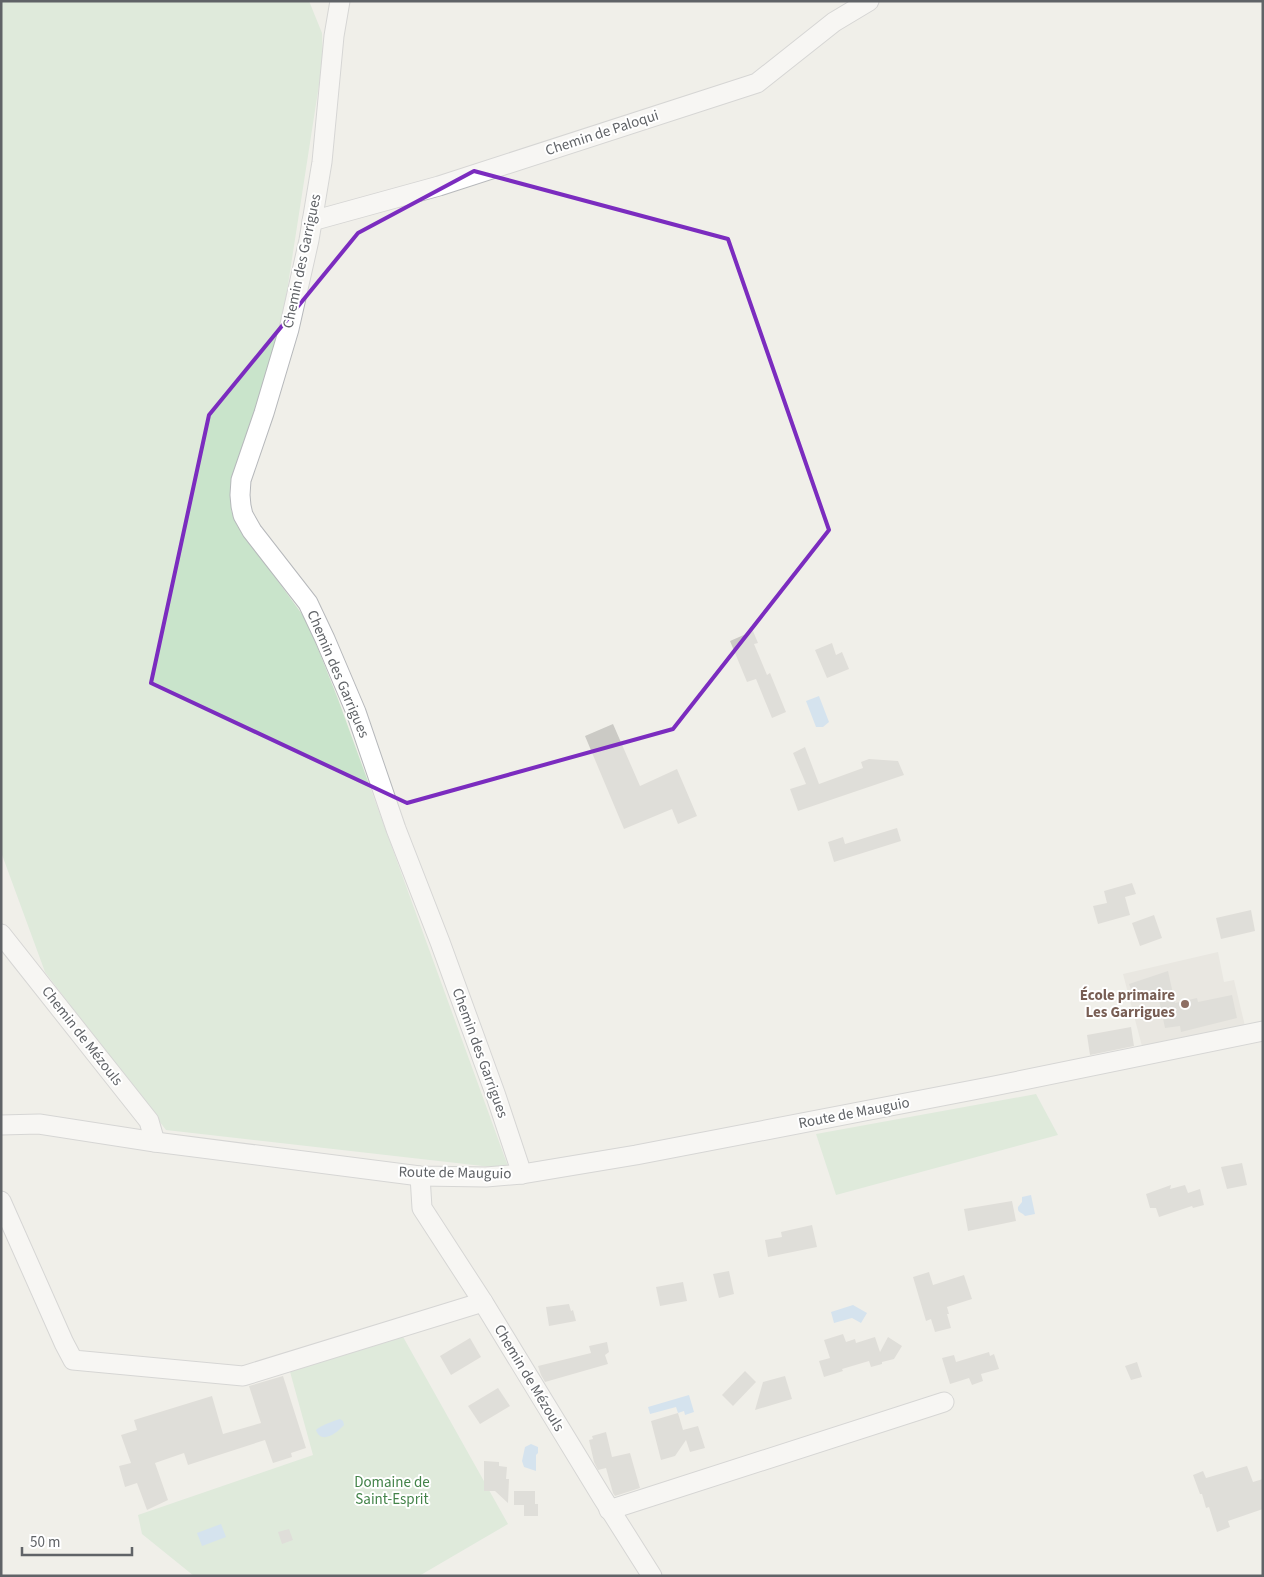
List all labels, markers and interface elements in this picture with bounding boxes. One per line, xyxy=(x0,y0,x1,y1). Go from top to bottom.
street label: Chemin de Paloqui xyxy=(543,105,661,161)
street label: Chemin des Garrigues xyxy=(277,192,327,330)
street label: Chemin des Garrigues xyxy=(302,607,374,741)
street label: Chemin de Mézouls xyxy=(36,982,128,1090)
street label: Chemin des Garrigues xyxy=(447,985,513,1121)
place label: École primaire Les Garrigues xyxy=(1080,985,1175,1023)
marker: École primaire Les Garrigues xyxy=(1179,998,1191,1010)
street label: Route de Mauguio xyxy=(797,1092,911,1134)
street label: Route de Mauguio xyxy=(398,1162,512,1184)
street label: Chemin de Mézouls xyxy=(489,1321,569,1435)
park label: Domaine de Saint-Esprit xyxy=(354,1472,430,1510)
scale bar xyxy=(22,1524,132,1556)
text: 50 m xyxy=(30,1532,60,1553)

